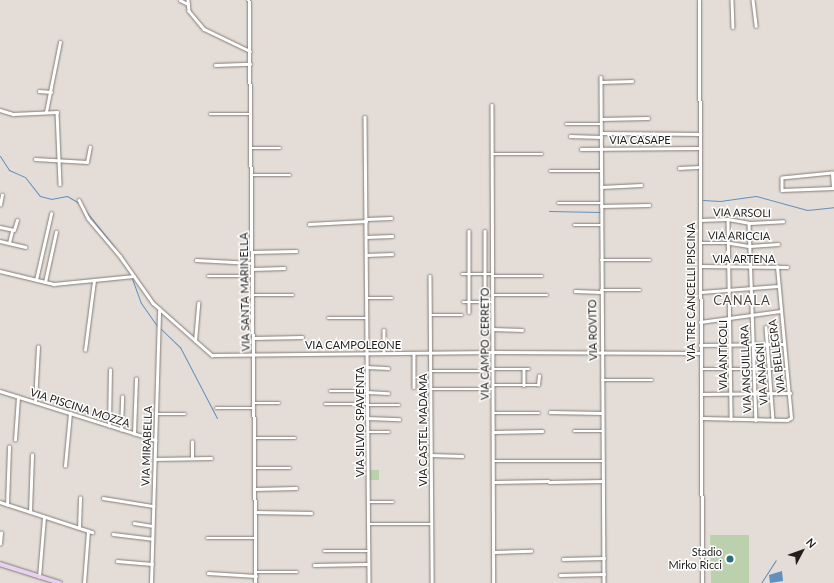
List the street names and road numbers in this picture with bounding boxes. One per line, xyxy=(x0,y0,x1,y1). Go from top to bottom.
street label: VIA CASAPE xyxy=(609,133,671,147)
street label: VIA ARSOLI xyxy=(713,206,771,220)
street label: VIA TRE CANCELLI PISCINA xyxy=(684,222,698,362)
street label: VIA ARICCIA xyxy=(707,229,771,243)
street label: VIA SANTA MARINELLA xyxy=(237,232,253,352)
street label: VIA ARTENA xyxy=(712,252,776,266)
street label: VIA CAMPO CERRETO xyxy=(478,288,492,400)
street label: VIA ROVITO xyxy=(586,299,600,361)
street label: VIA BELLEGRA xyxy=(766,318,788,394)
street label: VIA ANTICOLI xyxy=(716,320,730,390)
street label: VIA ANGUILLARA xyxy=(738,324,754,414)
street label: VIA CAMPOLEONE xyxy=(305,338,401,352)
street label: VIA ANAGNI xyxy=(753,342,771,406)
street label: VIA SILVIO SPAVENTA xyxy=(353,367,367,477)
street label: VIA CASTEL MADAMA xyxy=(416,373,430,487)
street label: VIA PISCINA MOZZA xyxy=(28,385,132,431)
street label: VIA MIRABELLA xyxy=(139,405,155,487)

